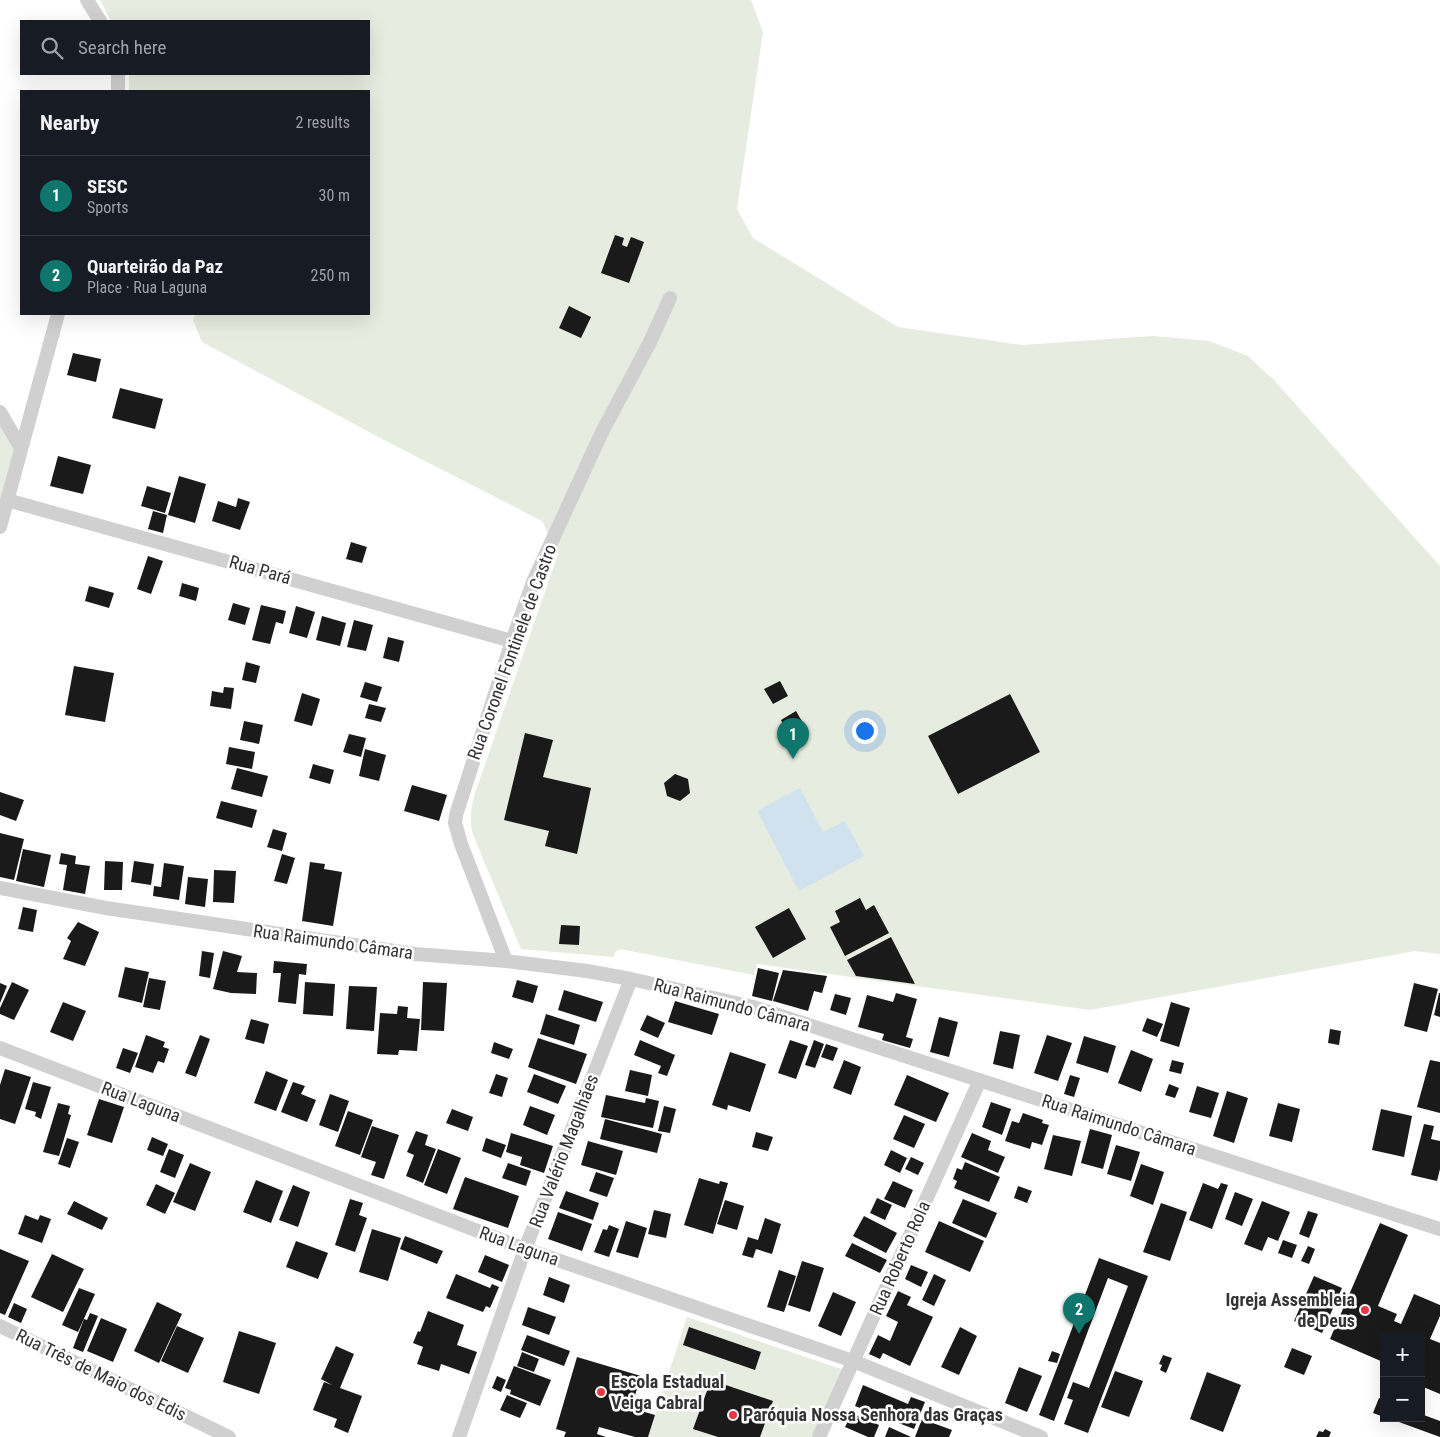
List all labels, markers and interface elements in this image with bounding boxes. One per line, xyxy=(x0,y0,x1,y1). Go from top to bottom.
search box xyxy=(20,20,370,75)
icon: search xyxy=(38,34,66,62)
text: Search here xyxy=(78,36,166,59)
text: Nearby xyxy=(40,111,99,135)
text: 2 results xyxy=(295,113,350,132)
text: SESC xyxy=(87,175,128,198)
text: 1 xyxy=(52,186,60,205)
text: 30 m xyxy=(318,186,350,205)
text: Sports xyxy=(87,198,129,217)
text: Quarteirão da Paz xyxy=(87,255,223,278)
text: 2 xyxy=(52,266,60,285)
text: 250 m xyxy=(311,266,350,285)
text: Place · Rua Laguna xyxy=(87,278,207,297)
street label: Rua Coronel Fontinele de Castro xyxy=(463,541,560,762)
street label: Rua Pará xyxy=(227,551,293,588)
pin: 1 xyxy=(777,718,809,759)
your location xyxy=(852,718,878,744)
street label: Rua Raimundo Câmara xyxy=(252,920,414,963)
street label: Rua Raimundo Câmara xyxy=(652,974,813,1036)
street label: Rua Valério Magalhães xyxy=(525,1071,602,1230)
street label: Rua Laguna xyxy=(99,1077,184,1126)
street label: Rua Raimundo Câmara xyxy=(1039,1090,1199,1159)
street label: Rua Roberto Rola xyxy=(865,1198,934,1318)
street label: Rua Laguna xyxy=(477,1221,562,1270)
place label: Igreja Assembleia de Deus xyxy=(1225,1289,1355,1331)
pin: 2 xyxy=(1063,1293,1095,1334)
marker: Igreja Assembleia de Deus xyxy=(1359,1304,1371,1316)
street label: Rua Três de Maio dos Edis xyxy=(13,1324,190,1425)
map controls xyxy=(1380,1332,1425,1422)
button: + xyxy=(1380,1332,1425,1377)
place label: Escola Estadual Veiga Cabral xyxy=(611,1371,724,1413)
button: − xyxy=(1380,1377,1425,1422)
marker: Escola Estadual Veiga Cabral xyxy=(595,1386,607,1398)
place label: Paróquia Nossa Senhora das Graças xyxy=(743,1404,1003,1425)
marker: Paróquia Nossa Senhora das Graças xyxy=(727,1409,739,1421)

